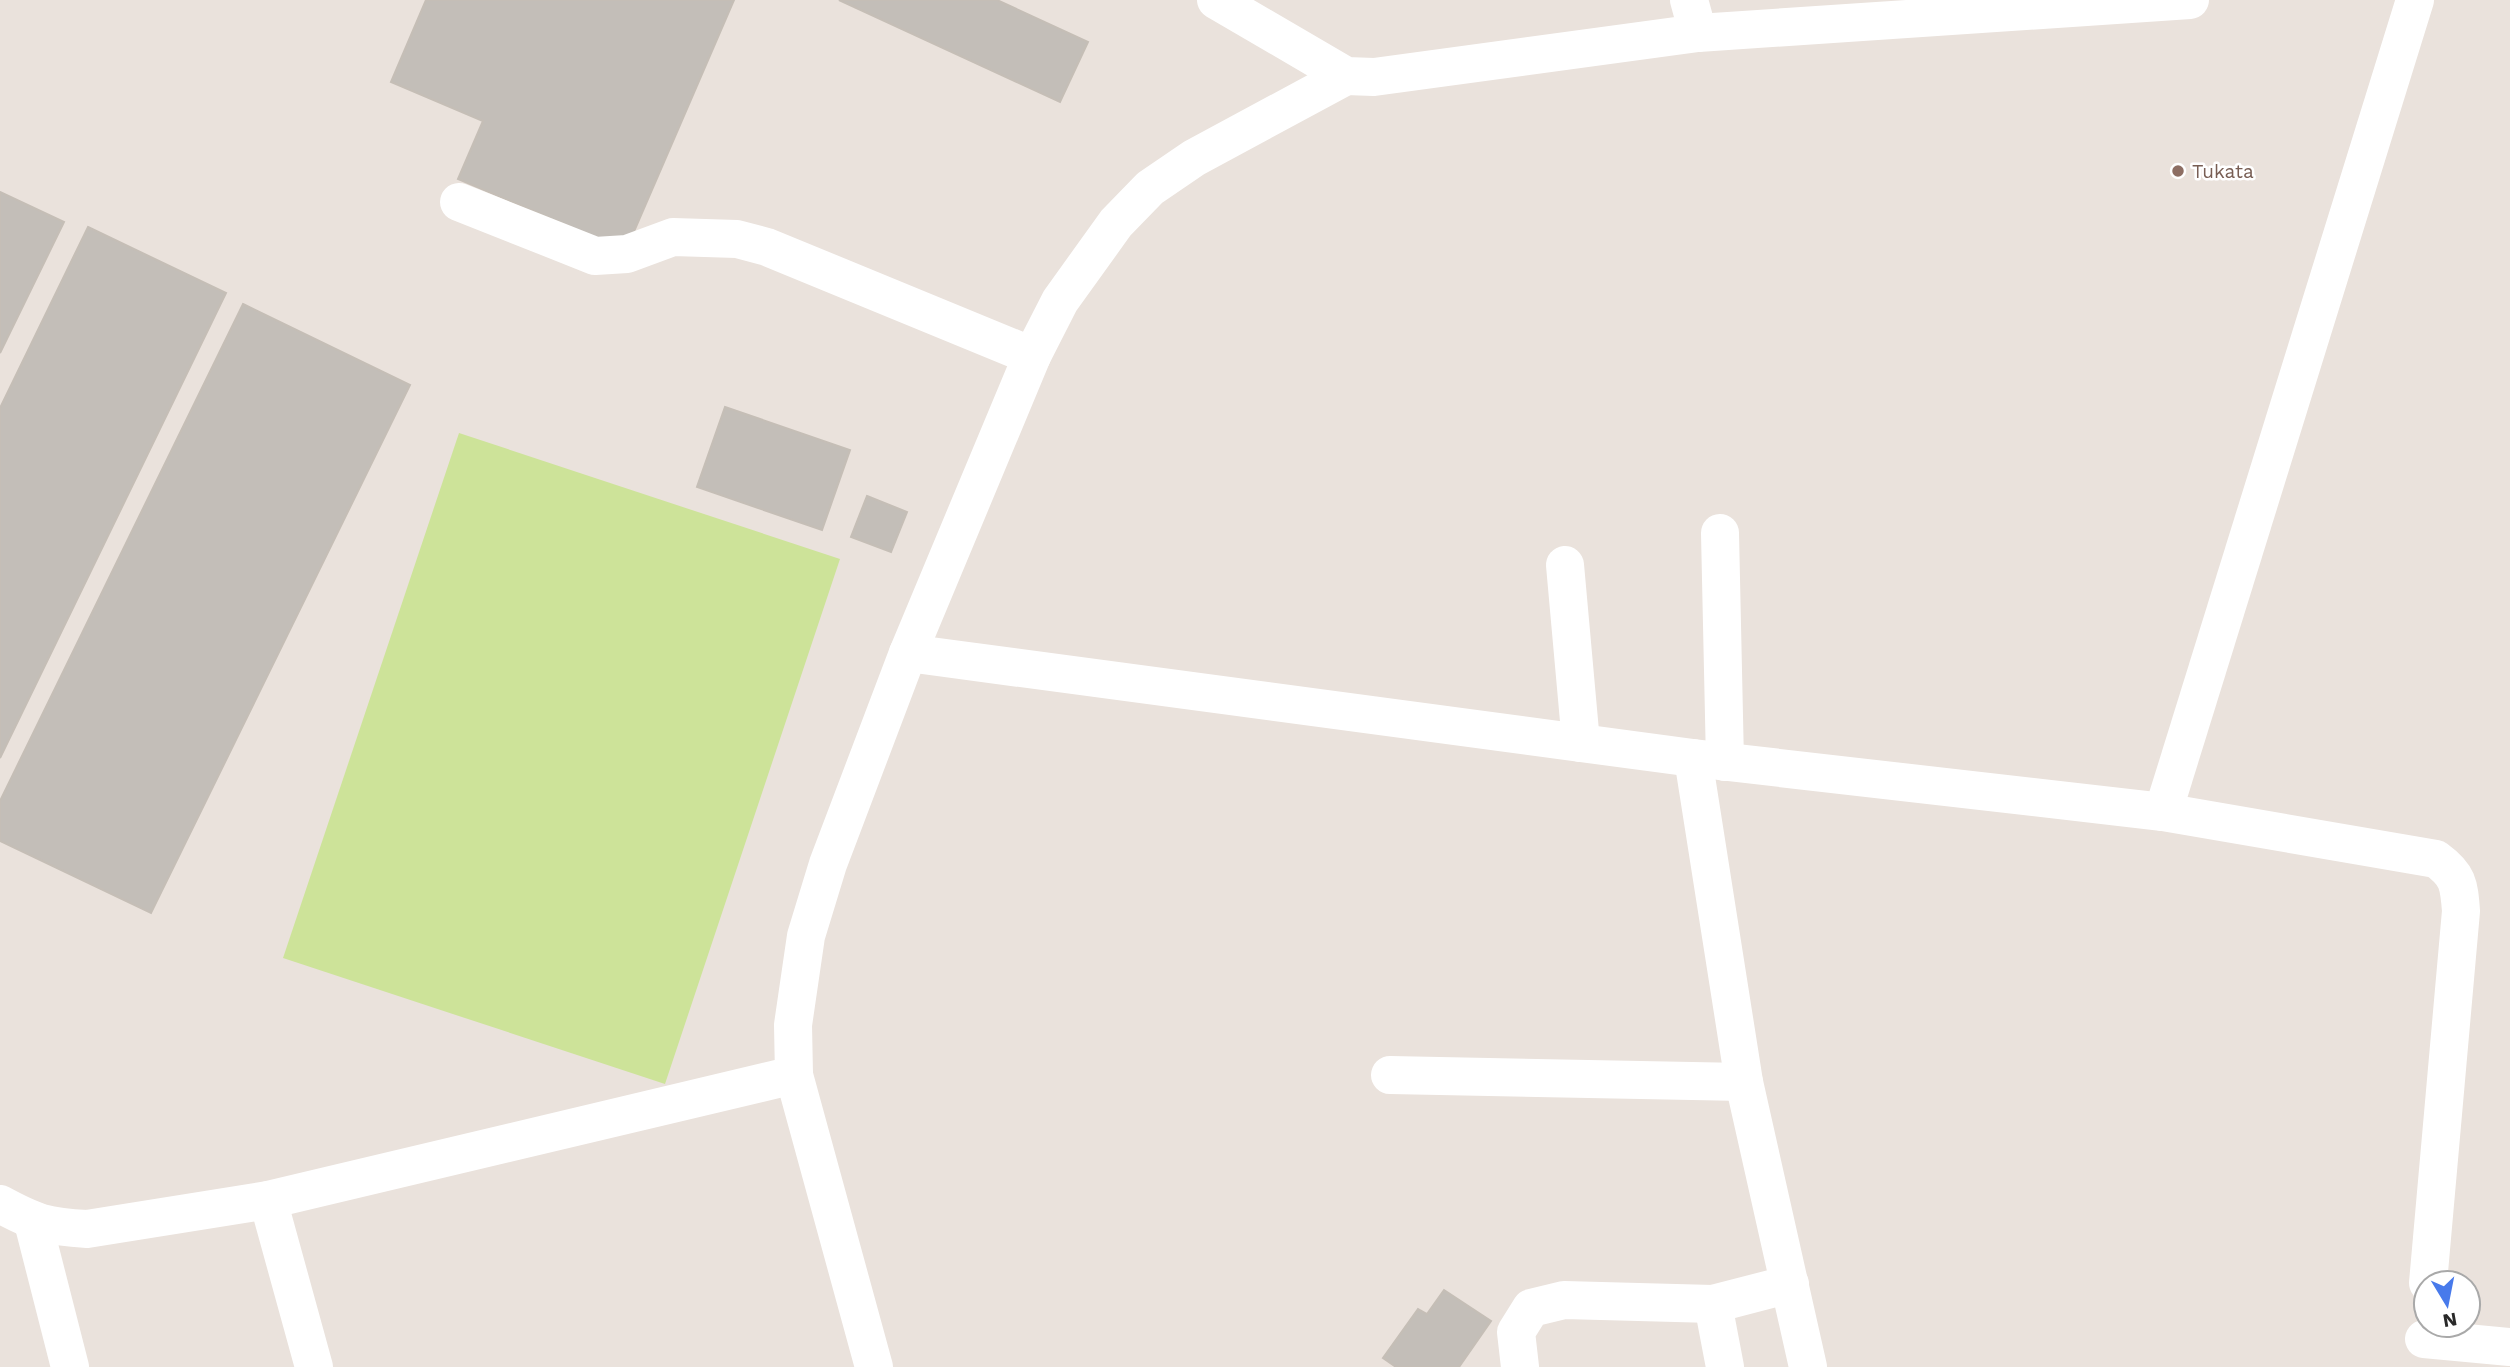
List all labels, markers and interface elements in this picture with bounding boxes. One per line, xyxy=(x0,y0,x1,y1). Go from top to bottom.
place label: Tukata xyxy=(2192,160,2254,183)
marker: Tukata xyxy=(2170,163,2186,179)
north arrow xyxy=(2412,1269,2482,1339)
text: N xyxy=(2441,1308,2459,1333)

